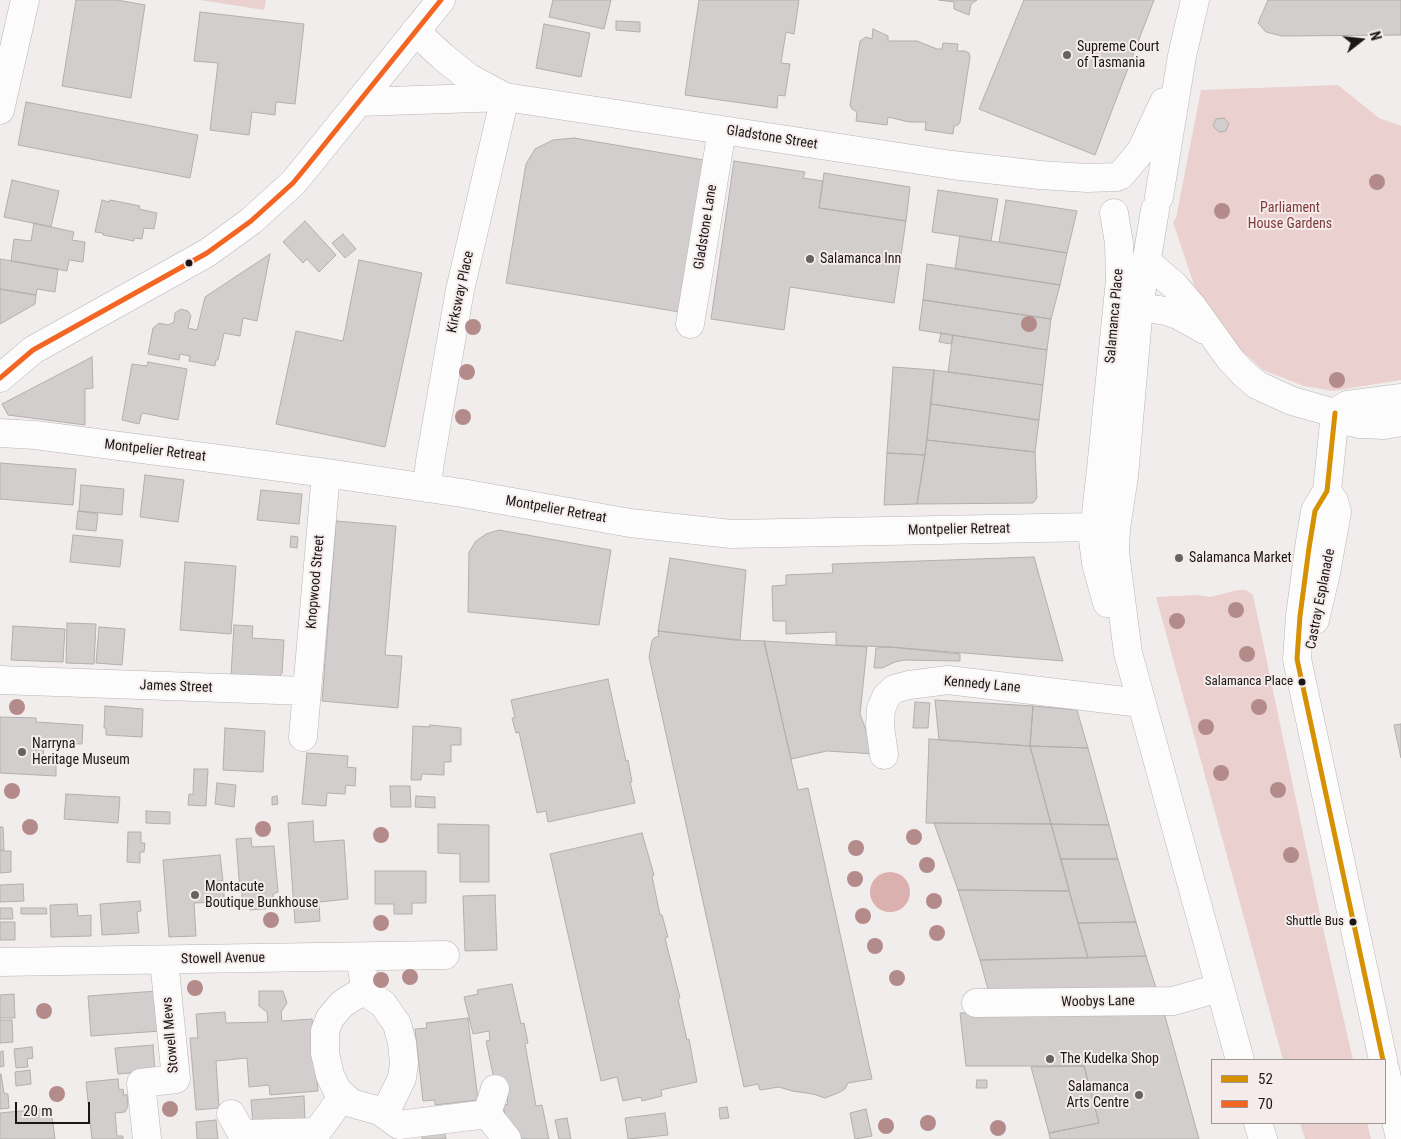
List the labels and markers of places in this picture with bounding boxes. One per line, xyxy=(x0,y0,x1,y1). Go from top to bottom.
place label: Supreme Court of Tasmania xyxy=(1077,39,1159,72)
marker: Supreme Court of Tasmania xyxy=(1061,49,1073,61)
place label: Salamanca Inn xyxy=(820,251,901,267)
marker: Salamanca Inn xyxy=(804,253,816,265)
unlabelled marker xyxy=(184,258,194,268)
place label: Salamanca Market xyxy=(1189,550,1292,566)
marker: Salamanca Market xyxy=(1173,552,1185,564)
place label: Salamanca Place xyxy=(1205,674,1293,690)
marker: Salamanca Place xyxy=(1297,677,1307,687)
place label: Narryna Heritage Museum xyxy=(32,736,130,769)
marker: Narryna Heritage Museum xyxy=(16,746,28,758)
place label: Montacute Boutique Bunkhouse xyxy=(205,879,318,912)
marker: Montacute Boutique Bunkhouse xyxy=(189,889,201,901)
place label: Shuttle Bus xyxy=(1286,914,1344,930)
marker: Shuttle Bus xyxy=(1348,917,1358,927)
place label: The Kudelka Shop xyxy=(1060,1051,1159,1067)
marker: The Kudelka Shop xyxy=(1044,1053,1056,1065)
place label: Salamanca Arts Centre xyxy=(1066,1079,1129,1112)
marker: Salamanca Arts Centre xyxy=(1133,1089,1145,1101)

